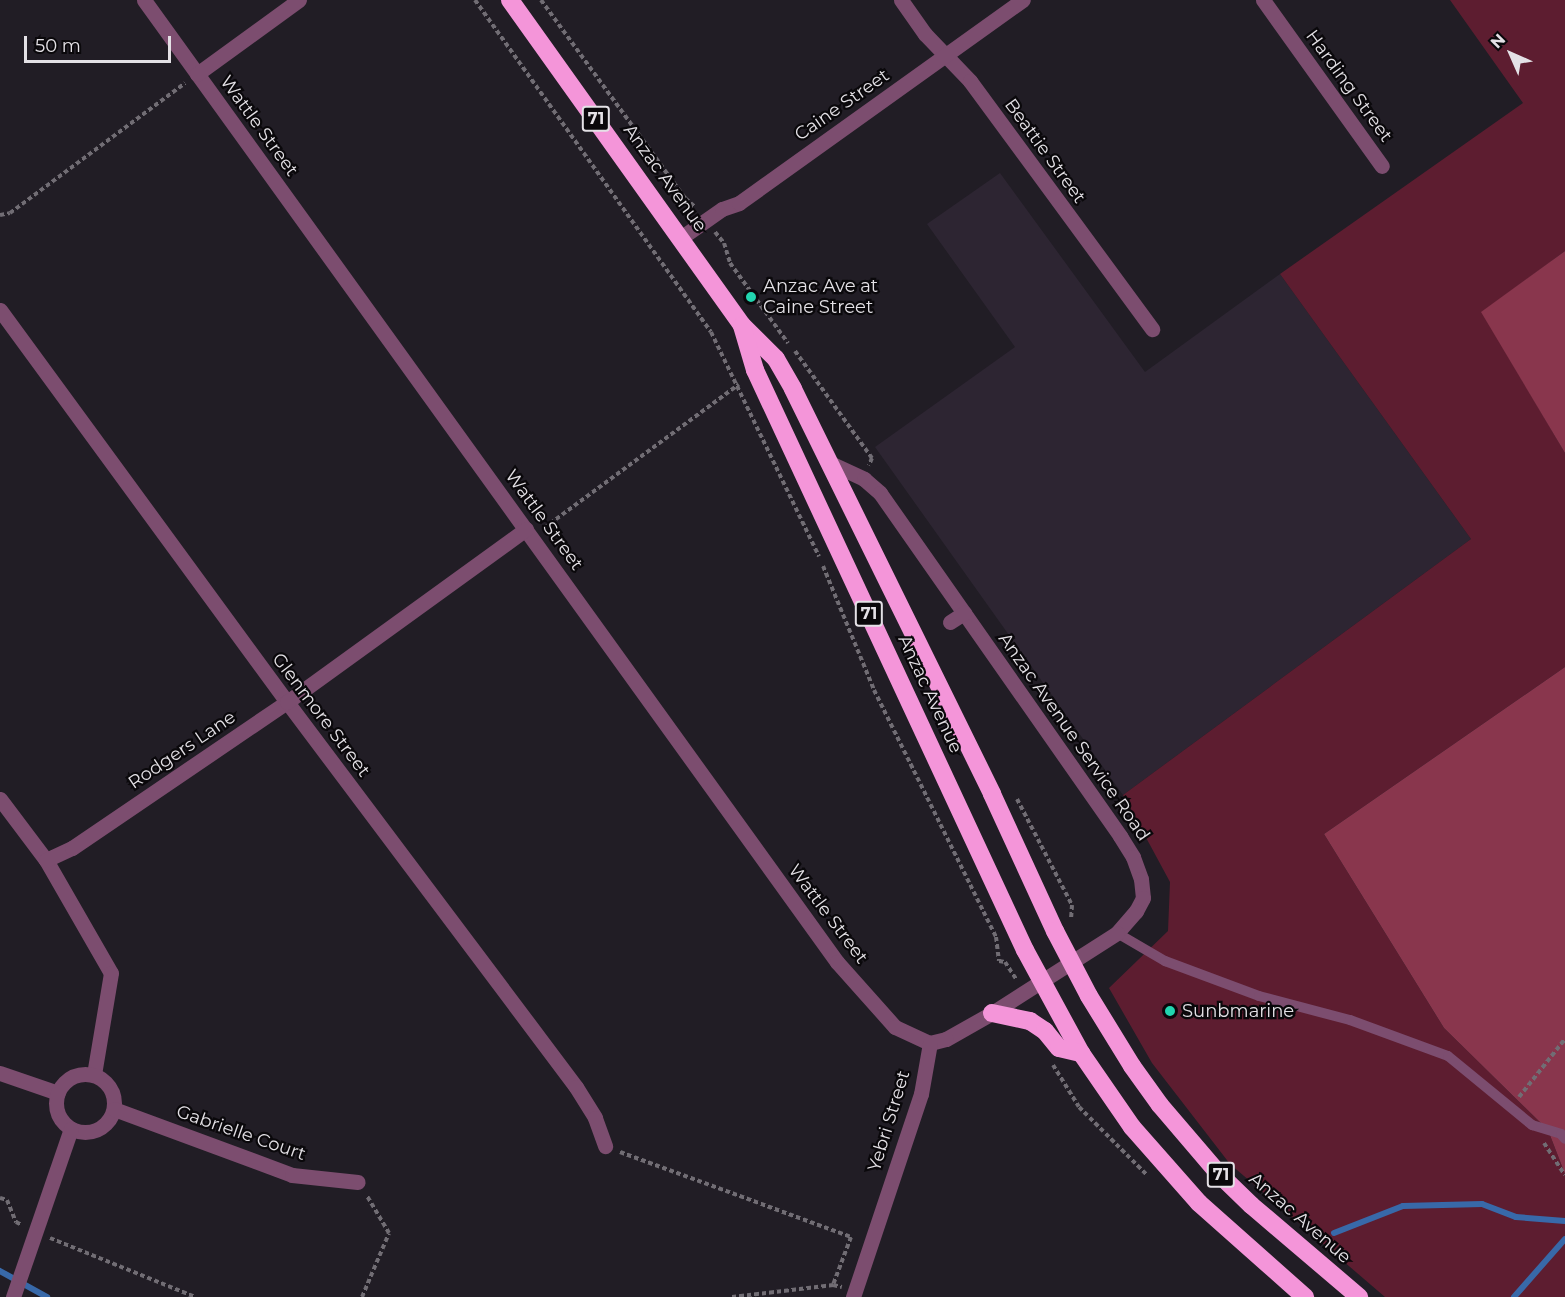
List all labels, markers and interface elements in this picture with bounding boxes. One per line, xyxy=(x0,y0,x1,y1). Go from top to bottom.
scale bar xyxy=(27,24,174,62)
north arrow xyxy=(1481,24,1541,84)
street label: Harding Street xyxy=(1301,26,1397,146)
text: N xyxy=(1487,30,1509,52)
text: 50 m xyxy=(35,35,81,57)
street label: Caine Street xyxy=(791,65,893,145)
street label: Wattle Street xyxy=(215,72,303,180)
street label: Beattie Street xyxy=(1000,94,1090,208)
road number: 71 xyxy=(581,106,611,132)
street label: Anzac Avenue xyxy=(619,120,711,236)
place label: Anzac Ave at Caine Street xyxy=(763,276,878,318)
marker: Anzac Ave at Caine Street xyxy=(744,290,758,304)
street label: Wattle Street xyxy=(500,466,588,574)
road number: 71 xyxy=(854,601,884,627)
street label: Anzac Avenue Service Road xyxy=(994,629,1154,845)
street label: Anzac Avenue xyxy=(893,632,967,756)
street label: Glenmore Street xyxy=(267,649,375,781)
street label: Rodgers Lane xyxy=(124,706,240,794)
street label: Wattle Street xyxy=(784,860,872,968)
place label: Sunbmarine xyxy=(1182,1000,1294,1022)
marker: Sunbmarine xyxy=(1163,1004,1177,1018)
street label: Yebri Street xyxy=(863,1068,915,1174)
street label: Gabrielle Court xyxy=(174,1101,308,1165)
road number: 71 xyxy=(1206,1162,1236,1188)
street label: Anzac Avenue xyxy=(1245,1168,1355,1268)

